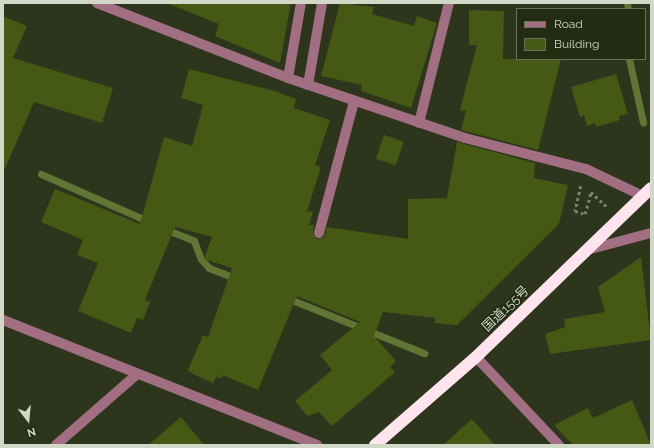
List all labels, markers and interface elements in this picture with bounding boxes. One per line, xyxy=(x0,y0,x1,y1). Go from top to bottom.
legend xyxy=(516,8,646,60)
text: Road xyxy=(554,17,583,31)
text: Building xyxy=(554,37,600,51)
street label: 国道155号 xyxy=(479,283,533,335)
north arrow xyxy=(8,400,48,440)
text: N xyxy=(26,425,37,439)

